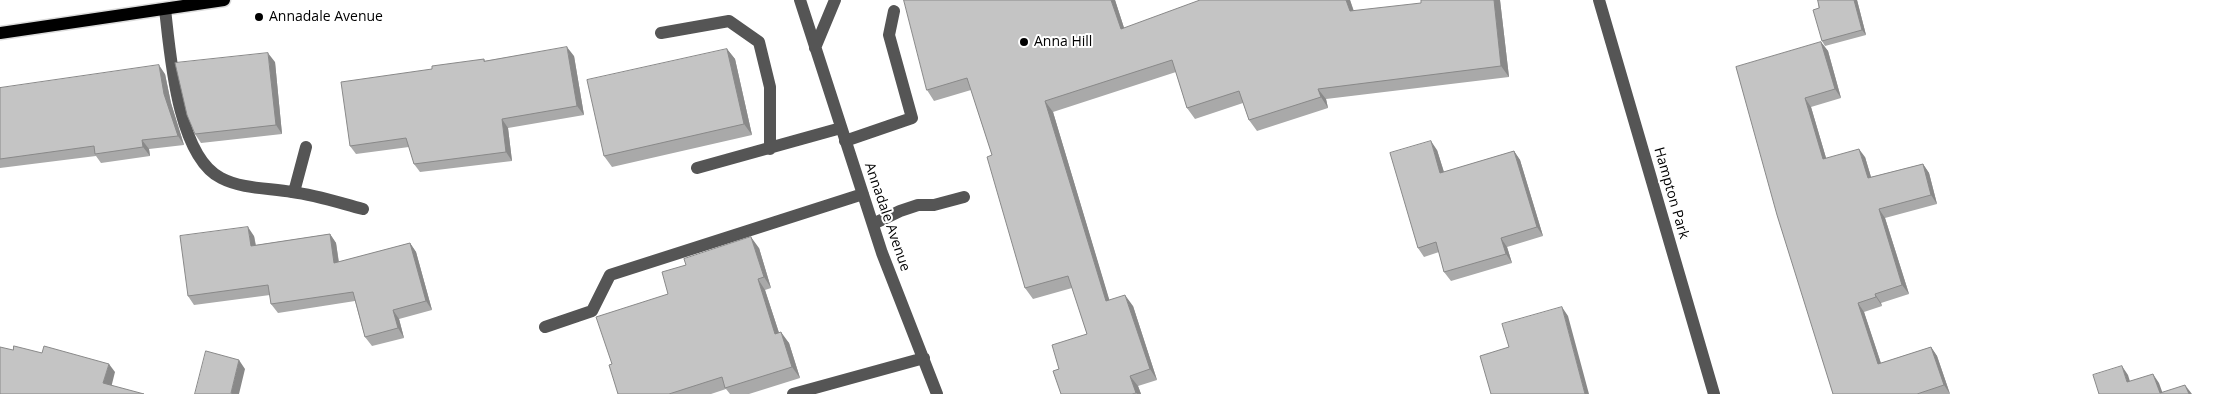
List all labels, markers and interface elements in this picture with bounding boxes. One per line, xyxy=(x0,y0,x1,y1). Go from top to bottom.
place label: Annadale Avenue xyxy=(269,9,383,25)
marker: Annadale Avenue xyxy=(253,11,265,23)
place label: Anna Hill xyxy=(1034,34,1092,50)
marker: Anna Hill xyxy=(1018,36,1030,48)
street label: Hampton Park xyxy=(1650,145,1692,241)
street label: Annadale Avenue xyxy=(861,160,913,274)

